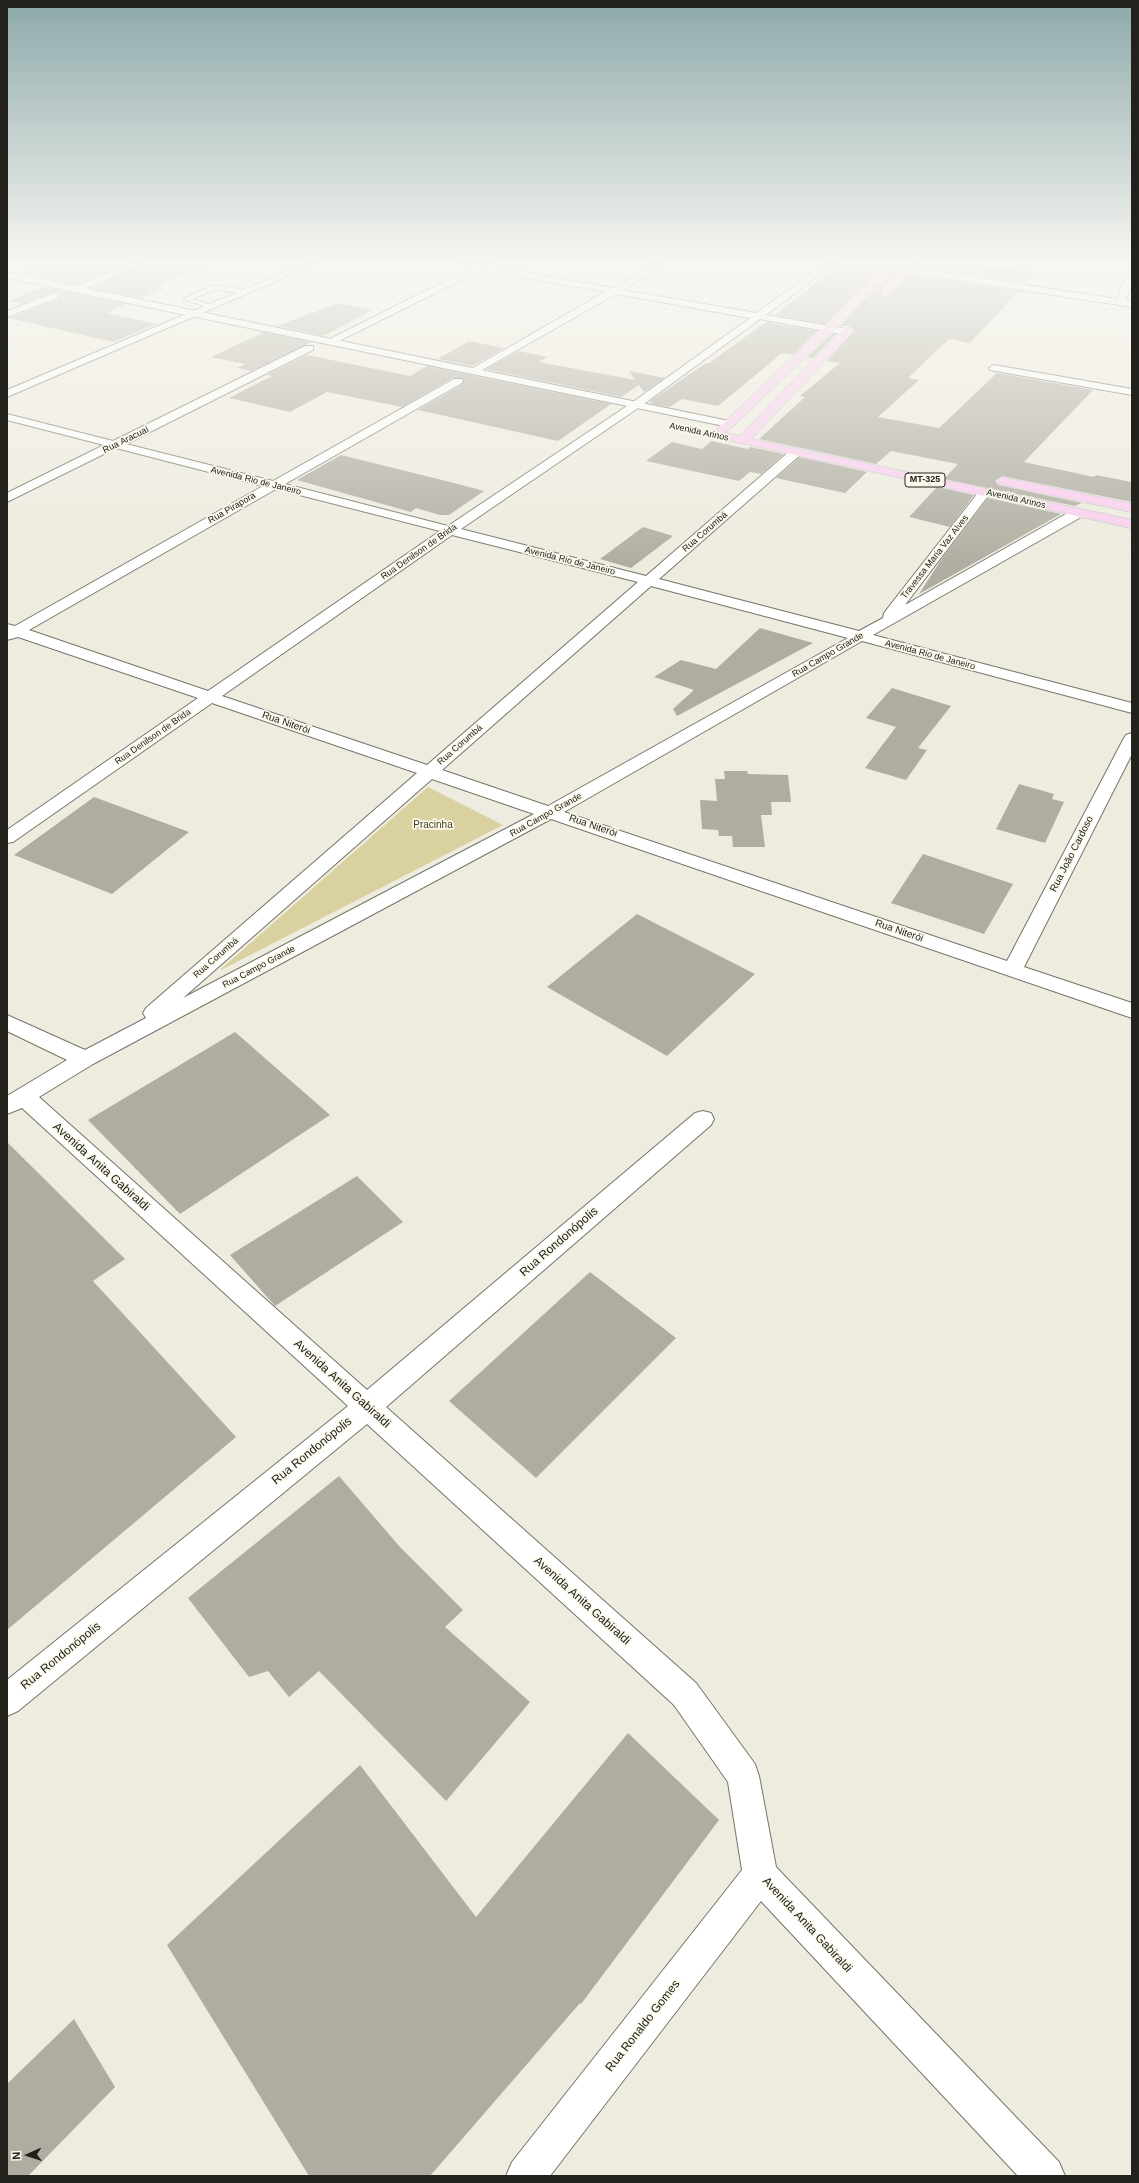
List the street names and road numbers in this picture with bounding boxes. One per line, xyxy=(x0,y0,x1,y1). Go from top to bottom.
street label: Avenida Arinos xyxy=(668,420,730,444)
street label: Rua Aracuaí xyxy=(101,424,151,456)
street label: Avenida Rio de Janeiro xyxy=(210,465,302,497)
road number: MT-325 xyxy=(905,473,945,487)
street label: Avenida Arinos xyxy=(985,487,1047,511)
street label: Rua Pirapora xyxy=(206,490,258,526)
street label: Rua Corumbá xyxy=(680,510,730,554)
street label: Travessa Maria Vaz Alves xyxy=(899,513,971,601)
street label: Rua Denilson de Brida xyxy=(379,522,459,582)
street label: Avenida Rio de Janeiro xyxy=(524,545,616,577)
street label: Rua Campo Grande xyxy=(790,630,866,680)
street label: Avenida Rio de Janeiro xyxy=(884,638,976,672)
street label: Rua Denilson de Brida xyxy=(113,707,193,767)
street label: Rua Niterói xyxy=(260,709,312,737)
street label: Rua Corumbá xyxy=(435,723,485,767)
street label: Rua Campo Grande xyxy=(508,791,584,839)
street label: Rua Niterói xyxy=(567,812,619,840)
street label: Rua João Cardoso xyxy=(1048,814,1096,894)
street label: Rua Niterói xyxy=(873,917,925,945)
street label: Rua Corumbá xyxy=(191,936,241,980)
street label: Rua Campo Grande xyxy=(221,943,297,991)
street label: Avenida Anita Gabiraldi xyxy=(50,1120,152,1214)
street label: Rua Rondonópolis xyxy=(517,1204,601,1280)
street label: Avenida Anita Gabiraldi xyxy=(291,1337,393,1431)
street label: Rua Rondonópolis xyxy=(269,1414,355,1488)
street label: Avenida Anita Gabiraldi xyxy=(531,1554,633,1648)
street label: Rua Rondonópolis xyxy=(18,1619,104,1693)
street label: Avenida Anita Gabiraldi xyxy=(759,1874,855,1976)
street label: Rua Ronaldo Gomes xyxy=(603,1977,683,2075)

